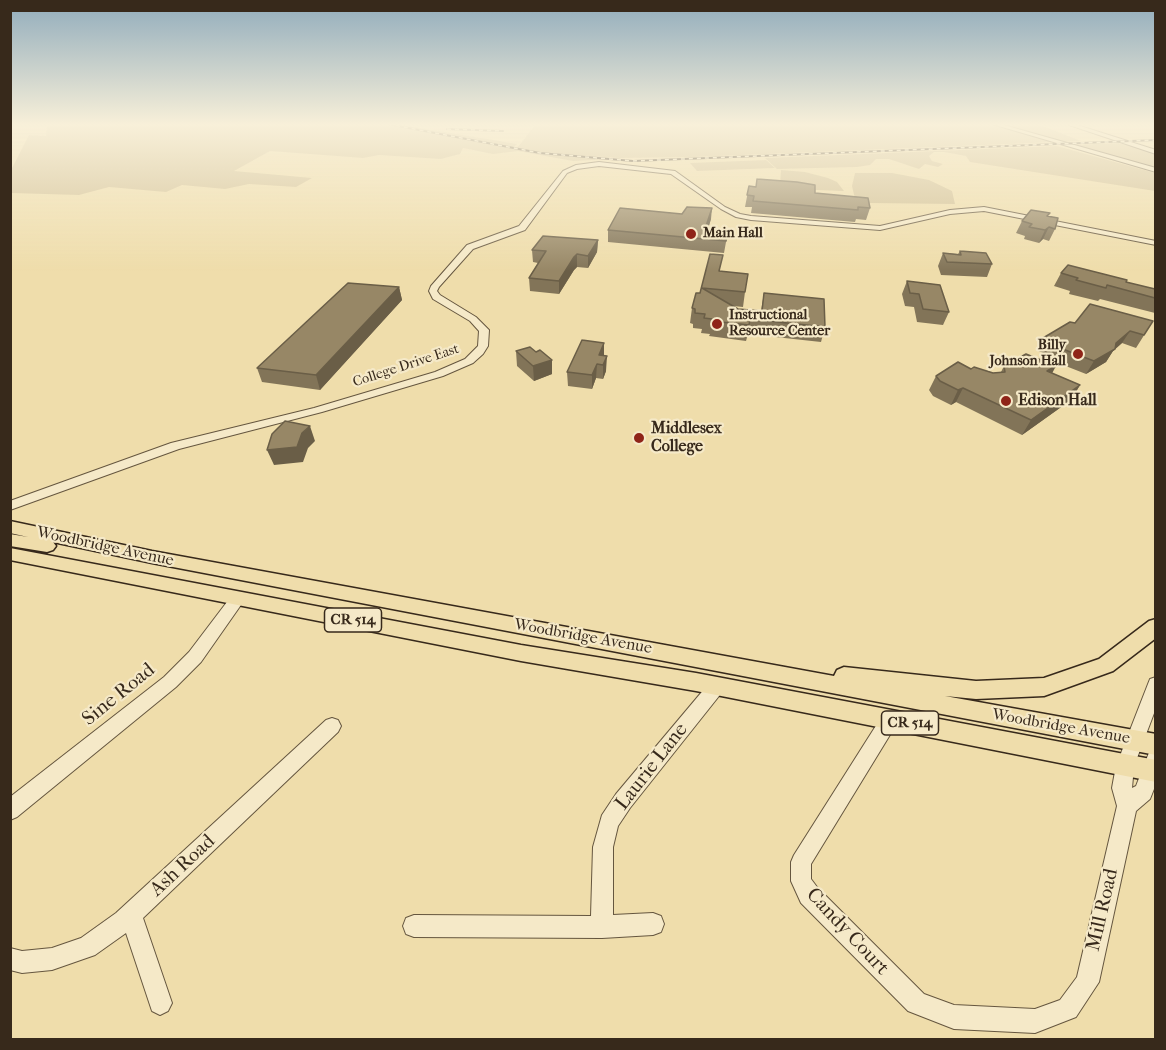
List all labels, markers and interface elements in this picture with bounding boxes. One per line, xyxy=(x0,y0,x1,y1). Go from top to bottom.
place label: Main Hall xyxy=(703,226,763,242)
marker: Main Hall xyxy=(684,227,698,241)
place label: Instructional Resource Center xyxy=(729,308,830,340)
marker: Instructional Resource Center xyxy=(710,317,724,331)
place label: Billy Johnson Hall xyxy=(989,338,1066,370)
street label: College Drive East xyxy=(351,341,461,391)
marker: Billy Johnson Hall xyxy=(1071,347,1085,361)
place label: Edison Hall xyxy=(1018,391,1097,411)
marker: Edison Hall xyxy=(999,394,1013,408)
place label: Middlesex College xyxy=(651,419,722,457)
marker: Middlesex College xyxy=(632,431,646,445)
street label: Woodbridge Avenue xyxy=(35,523,175,571)
road number: CR 514 xyxy=(324,608,382,632)
street label: Woodbridge Avenue xyxy=(513,615,653,659)
street label: Sine Road xyxy=(78,658,160,732)
street label: Woodbridge Avenue xyxy=(991,705,1131,749)
road number: CR 514 xyxy=(882,711,938,735)
street label: Laurie Lane xyxy=(611,719,693,815)
street label: Ash Road xyxy=(145,830,221,902)
street label: Mill Road xyxy=(1082,866,1124,954)
street label: Candy Court xyxy=(801,883,893,981)

